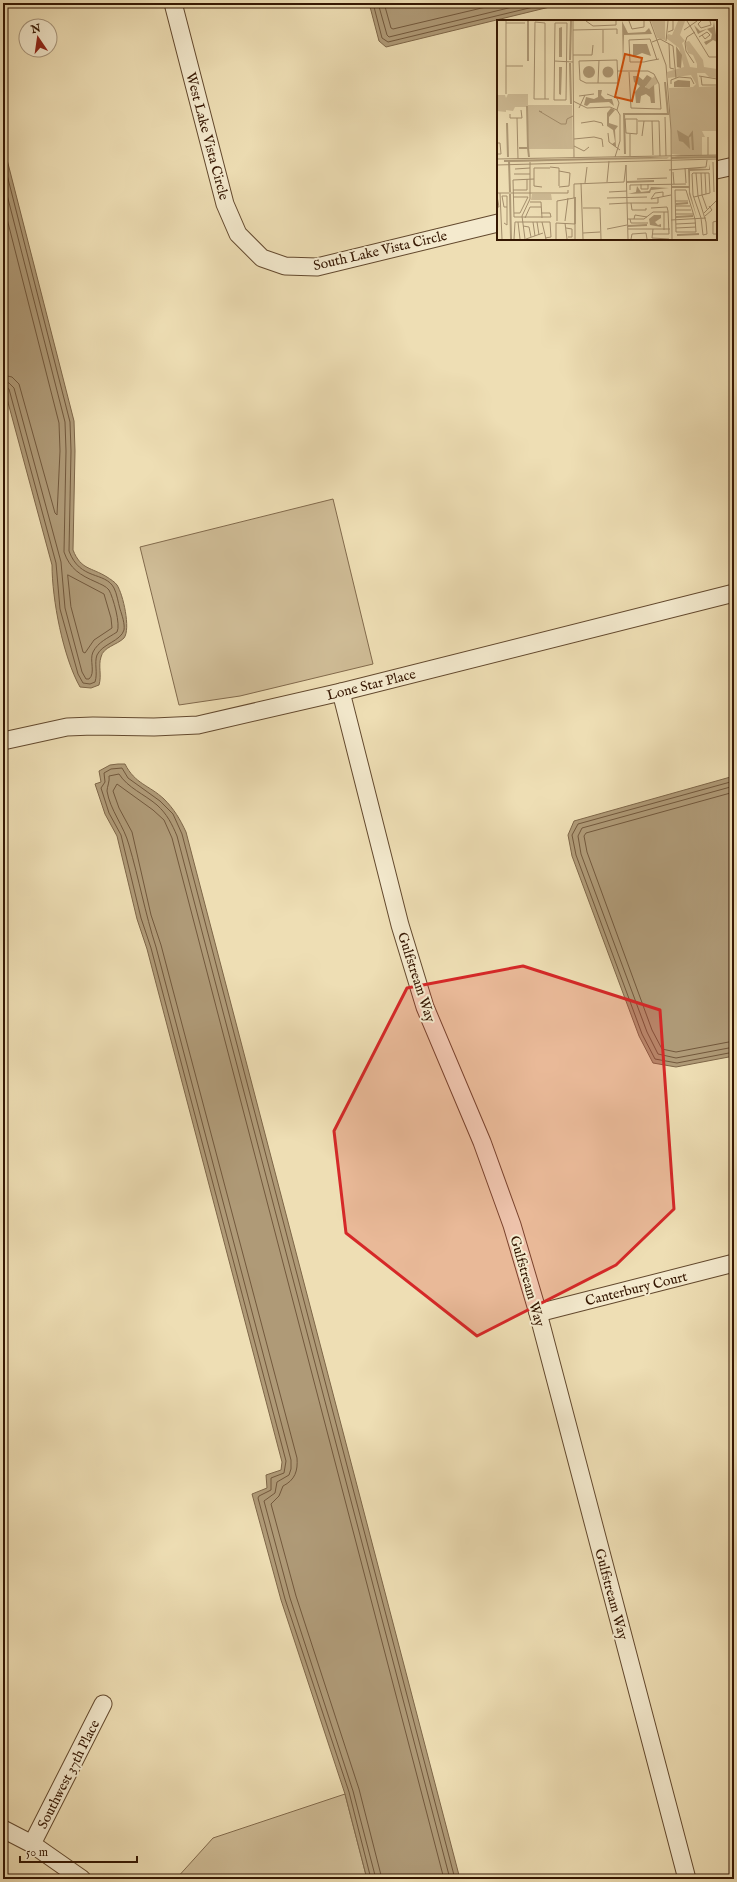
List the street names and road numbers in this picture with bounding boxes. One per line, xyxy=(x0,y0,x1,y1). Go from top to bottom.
street label: West Lake Vista Circle xyxy=(181,70,233,203)
street label: South Lake Vista Circle xyxy=(312,227,449,275)
street label: Lone Star Place xyxy=(325,665,418,705)
street label: Gulfstream Way xyxy=(393,930,439,1025)
street label: Gulfstream Way xyxy=(505,1234,549,1329)
street label: Canterbury Court xyxy=(583,1268,689,1310)
street label: Gulfstream Way xyxy=(590,1547,632,1642)
street label: Southwest 37th Place xyxy=(34,1716,104,1832)

